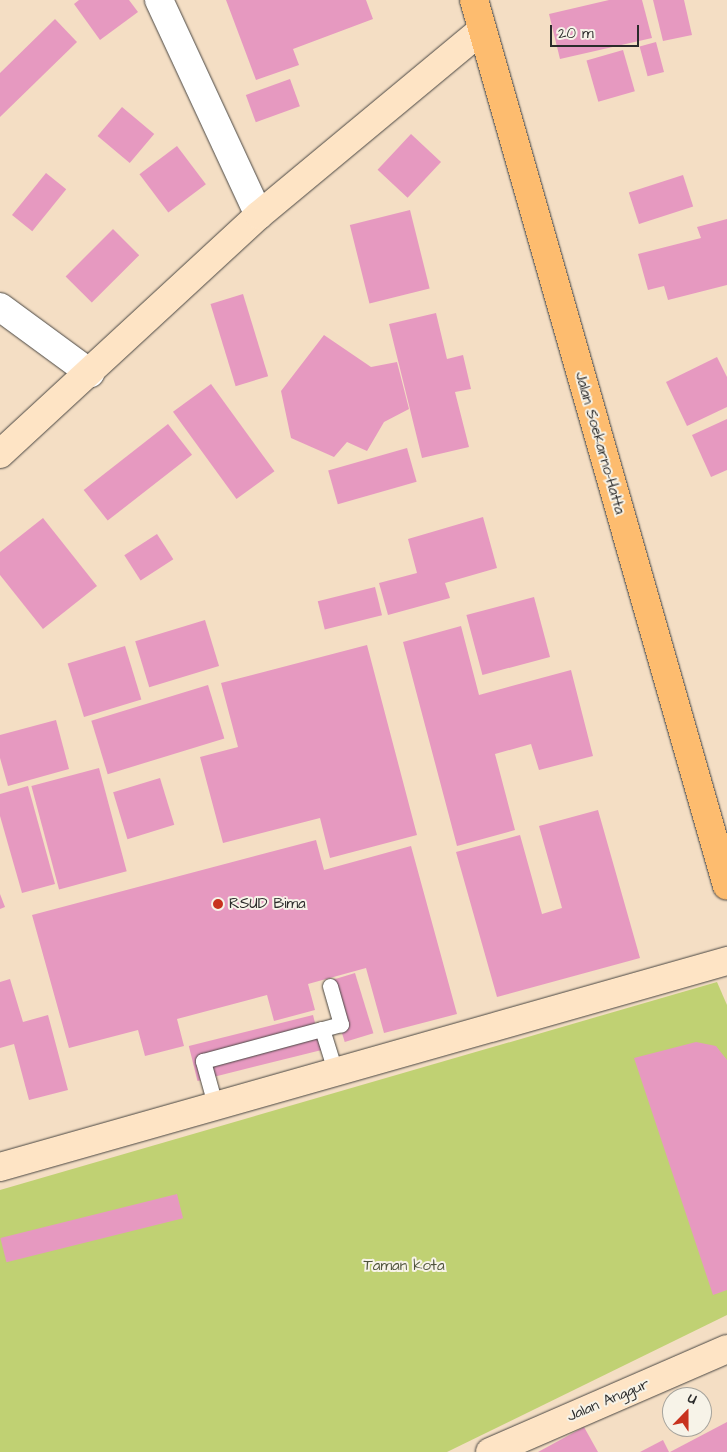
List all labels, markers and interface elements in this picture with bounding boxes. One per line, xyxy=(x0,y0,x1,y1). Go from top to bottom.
scale bar xyxy=(552,15,641,47)
text: 20 m xyxy=(558,23,594,44)
street label: Jalan Soekarno-Hatta xyxy=(571,370,629,516)
place label: RSUD Bima xyxy=(229,895,306,913)
marker: RSUD Bima xyxy=(211,897,225,911)
park label: Taman kota xyxy=(363,1257,445,1275)
street label: Jalan Anggur xyxy=(564,1375,652,1425)
north arrow xyxy=(662,1387,712,1437)
text: U xyxy=(685,1388,700,1410)

